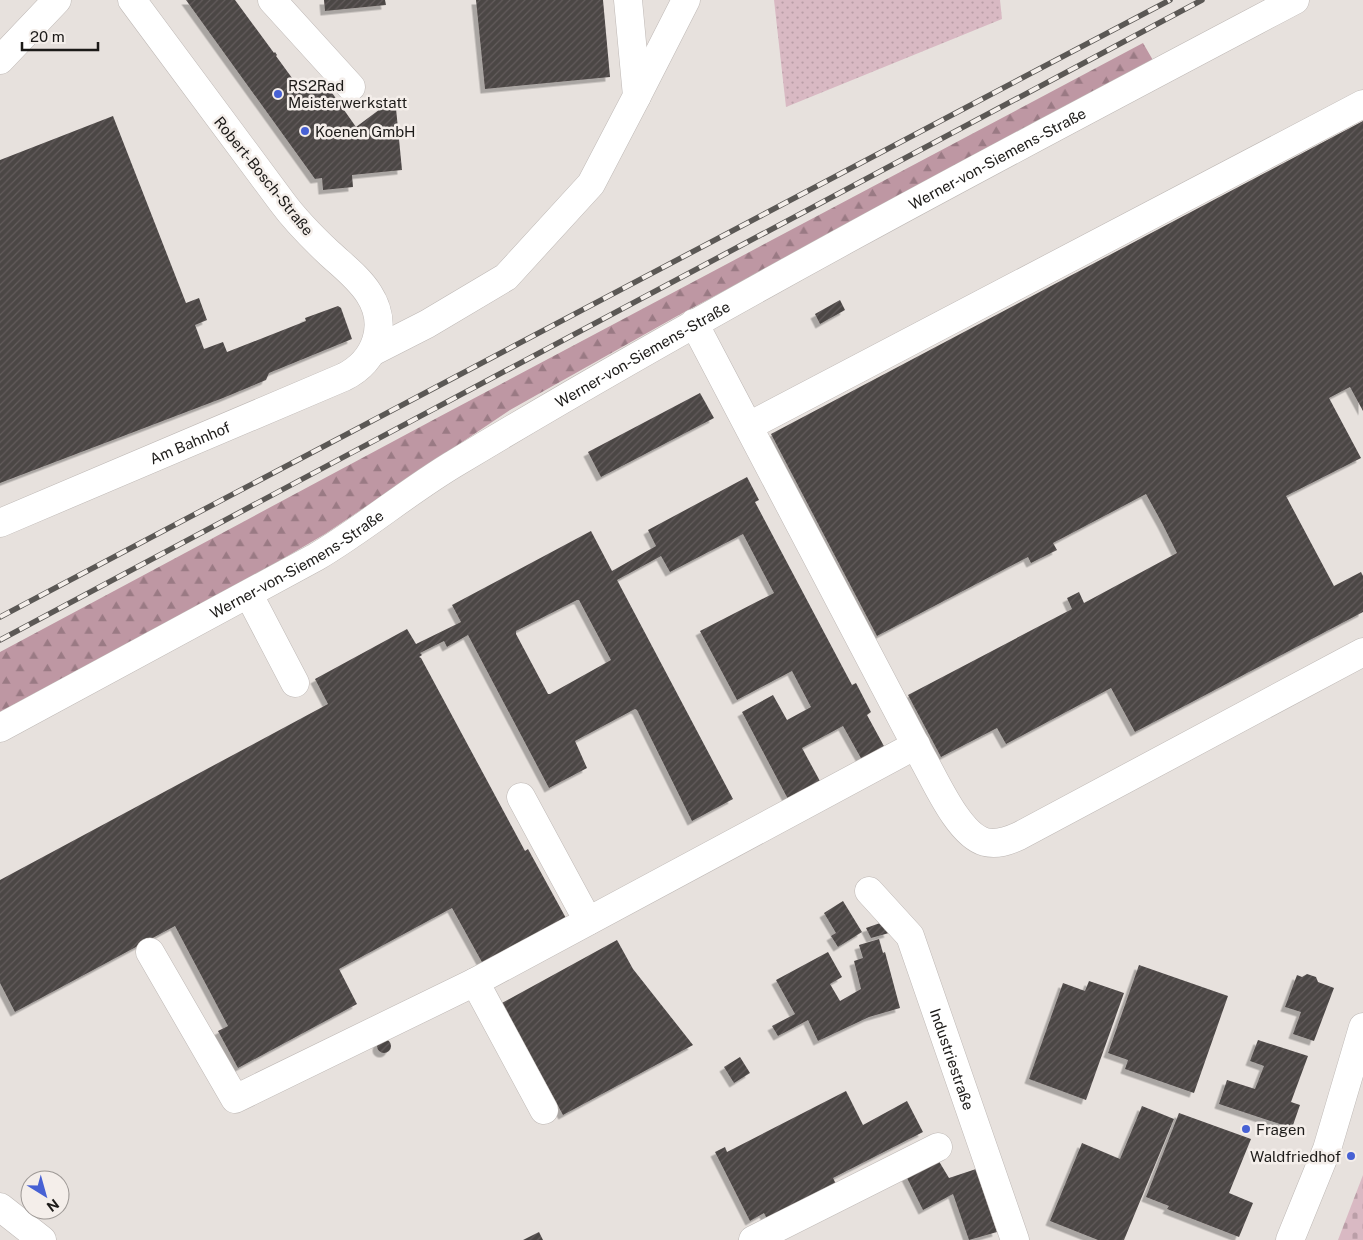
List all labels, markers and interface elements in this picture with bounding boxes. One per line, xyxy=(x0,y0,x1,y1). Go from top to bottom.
scale bar xyxy=(22,20,99,52)
text: 20 m xyxy=(30,28,65,45)
place label: RS2Rad Meisterwerkstatt xyxy=(288,77,407,111)
marker: RS2Rad Meisterwerkstatt xyxy=(272,88,284,100)
street label: Werner-von-Siemens-Straße xyxy=(906,104,1088,213)
street label: Robert-Bosch-Straße xyxy=(211,113,317,239)
place label: Koenen GmbH xyxy=(315,123,416,140)
marker: Koenen GmbH xyxy=(299,125,311,137)
street label: Werner-von-Siemens-Straße xyxy=(552,297,733,410)
street label: Am Bahnhof xyxy=(147,418,232,467)
street label: Werner-von-Siemens-Straße xyxy=(207,506,386,621)
street label: Industriestraße xyxy=(927,1006,978,1112)
place label: Fragen xyxy=(1256,1121,1305,1138)
marker: Fragen xyxy=(1240,1123,1252,1135)
place label: Waldfriedhof xyxy=(1250,1148,1341,1165)
marker: Waldfriedhof xyxy=(1345,1150,1357,1162)
north arrow xyxy=(20,1170,70,1220)
text: N xyxy=(44,1196,62,1215)

